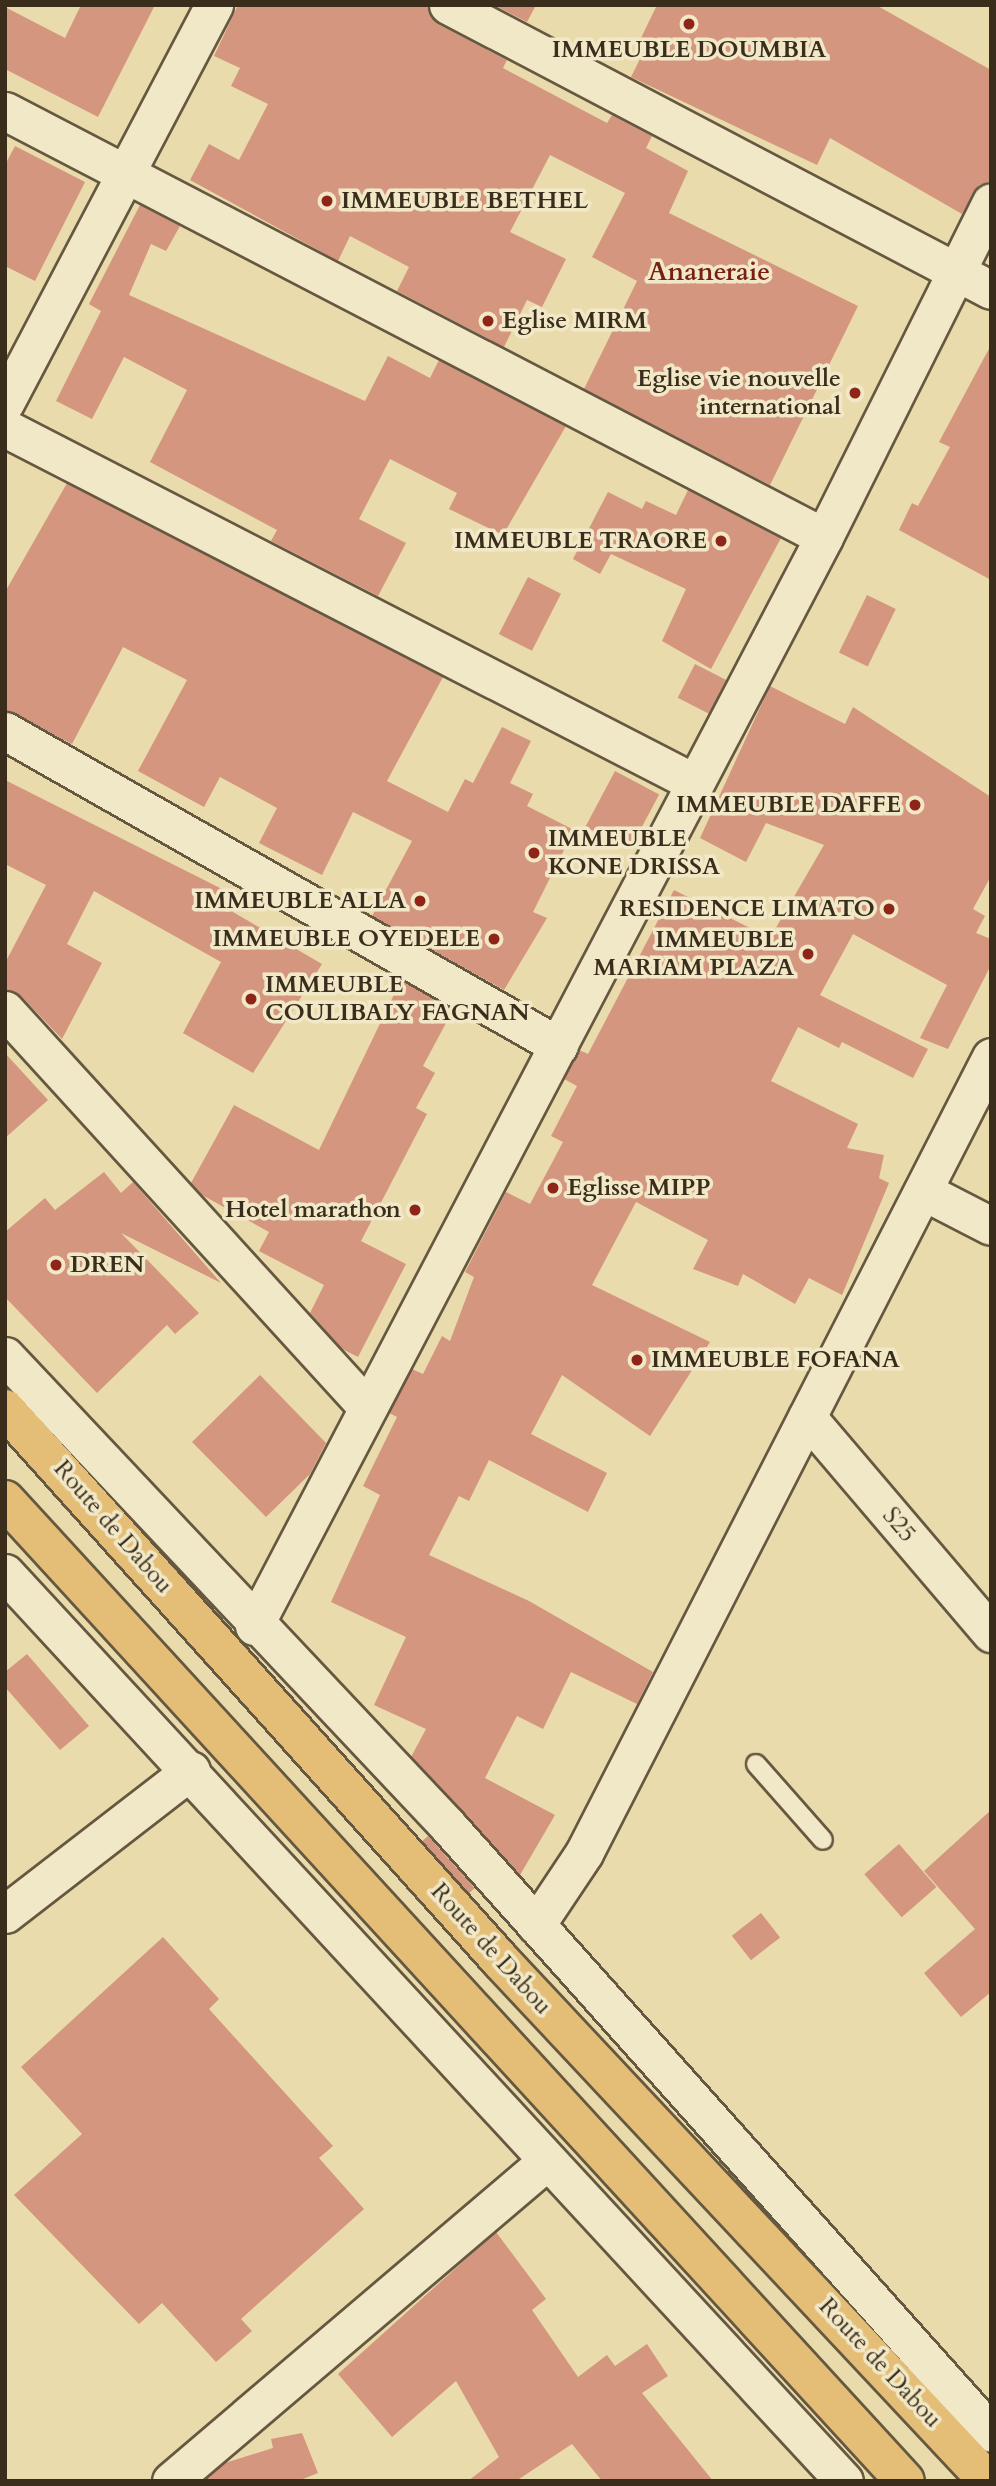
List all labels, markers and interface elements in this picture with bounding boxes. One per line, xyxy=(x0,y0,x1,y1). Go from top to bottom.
marker: IMMEUBLE DOUMBIA xyxy=(681,16,697,32)
place label: IMMEUBLE DOUMBIA xyxy=(552,36,826,64)
place label: IMMEUBLE BETHEL xyxy=(341,187,588,215)
marker: IMMEUBLE BETHEL xyxy=(319,193,335,209)
district label: Ananeraie xyxy=(648,256,770,288)
place label: Eglise MIRM xyxy=(502,307,647,335)
marker: Eglise MIRM xyxy=(480,313,496,329)
place label: Eglise vie nouvelle international xyxy=(637,365,841,421)
marker: Eglise vie nouvelle international xyxy=(847,385,863,401)
place label: IMMEUBLE TRAORE xyxy=(454,527,707,555)
marker: IMMEUBLE TRAORE xyxy=(713,533,729,549)
place label: IMMEUBLE DAFFE xyxy=(676,791,901,819)
marker: IMMEUBLE DAFFE xyxy=(907,797,923,813)
place label: IMMEUBLE KONE DRISSA xyxy=(548,825,720,881)
marker: IMMEUBLE KONE DRISSA xyxy=(526,845,542,861)
place label: IMMEUBLE ALLA xyxy=(194,887,406,915)
marker: IMMEUBLE ALLA xyxy=(412,893,428,909)
place label: RESIDENCE LIMATO xyxy=(619,895,875,923)
marker: RESIDENCE LIMATO xyxy=(881,901,897,917)
place label: IMMEUBLE OYEDELE xyxy=(213,925,480,953)
place label: IMMEUBLE MARIAM PLAZA xyxy=(593,926,794,982)
marker: IMMEUBLE OYEDELE xyxy=(486,931,502,947)
marker: IMMEUBLE MARIAM PLAZA xyxy=(800,946,816,962)
place label: IMMEUBLE COULIBALY FAGNAN xyxy=(265,971,529,1027)
marker: IMMEUBLE COULIBALY FAGNAN xyxy=(243,991,259,1007)
place label: Eglisse MIPP xyxy=(567,1174,710,1202)
marker: Eglisse MIPP xyxy=(545,1180,561,1196)
place label: Hotel marathon xyxy=(225,1196,401,1224)
marker: Hotel marathon xyxy=(407,1202,423,1218)
place label: DREN xyxy=(70,1251,144,1279)
marker: DREN xyxy=(48,1257,64,1273)
place label: IMMEUBLE FOFANA xyxy=(651,1346,900,1374)
marker: IMMEUBLE FOFANA xyxy=(629,1352,645,1368)
street label: Route de Dabou xyxy=(47,1455,179,1599)
street label: S25 xyxy=(876,1502,922,1548)
street label: Route de Dabou xyxy=(425,1877,557,2021)
street label: Route de Dabou xyxy=(813,2292,947,2434)

